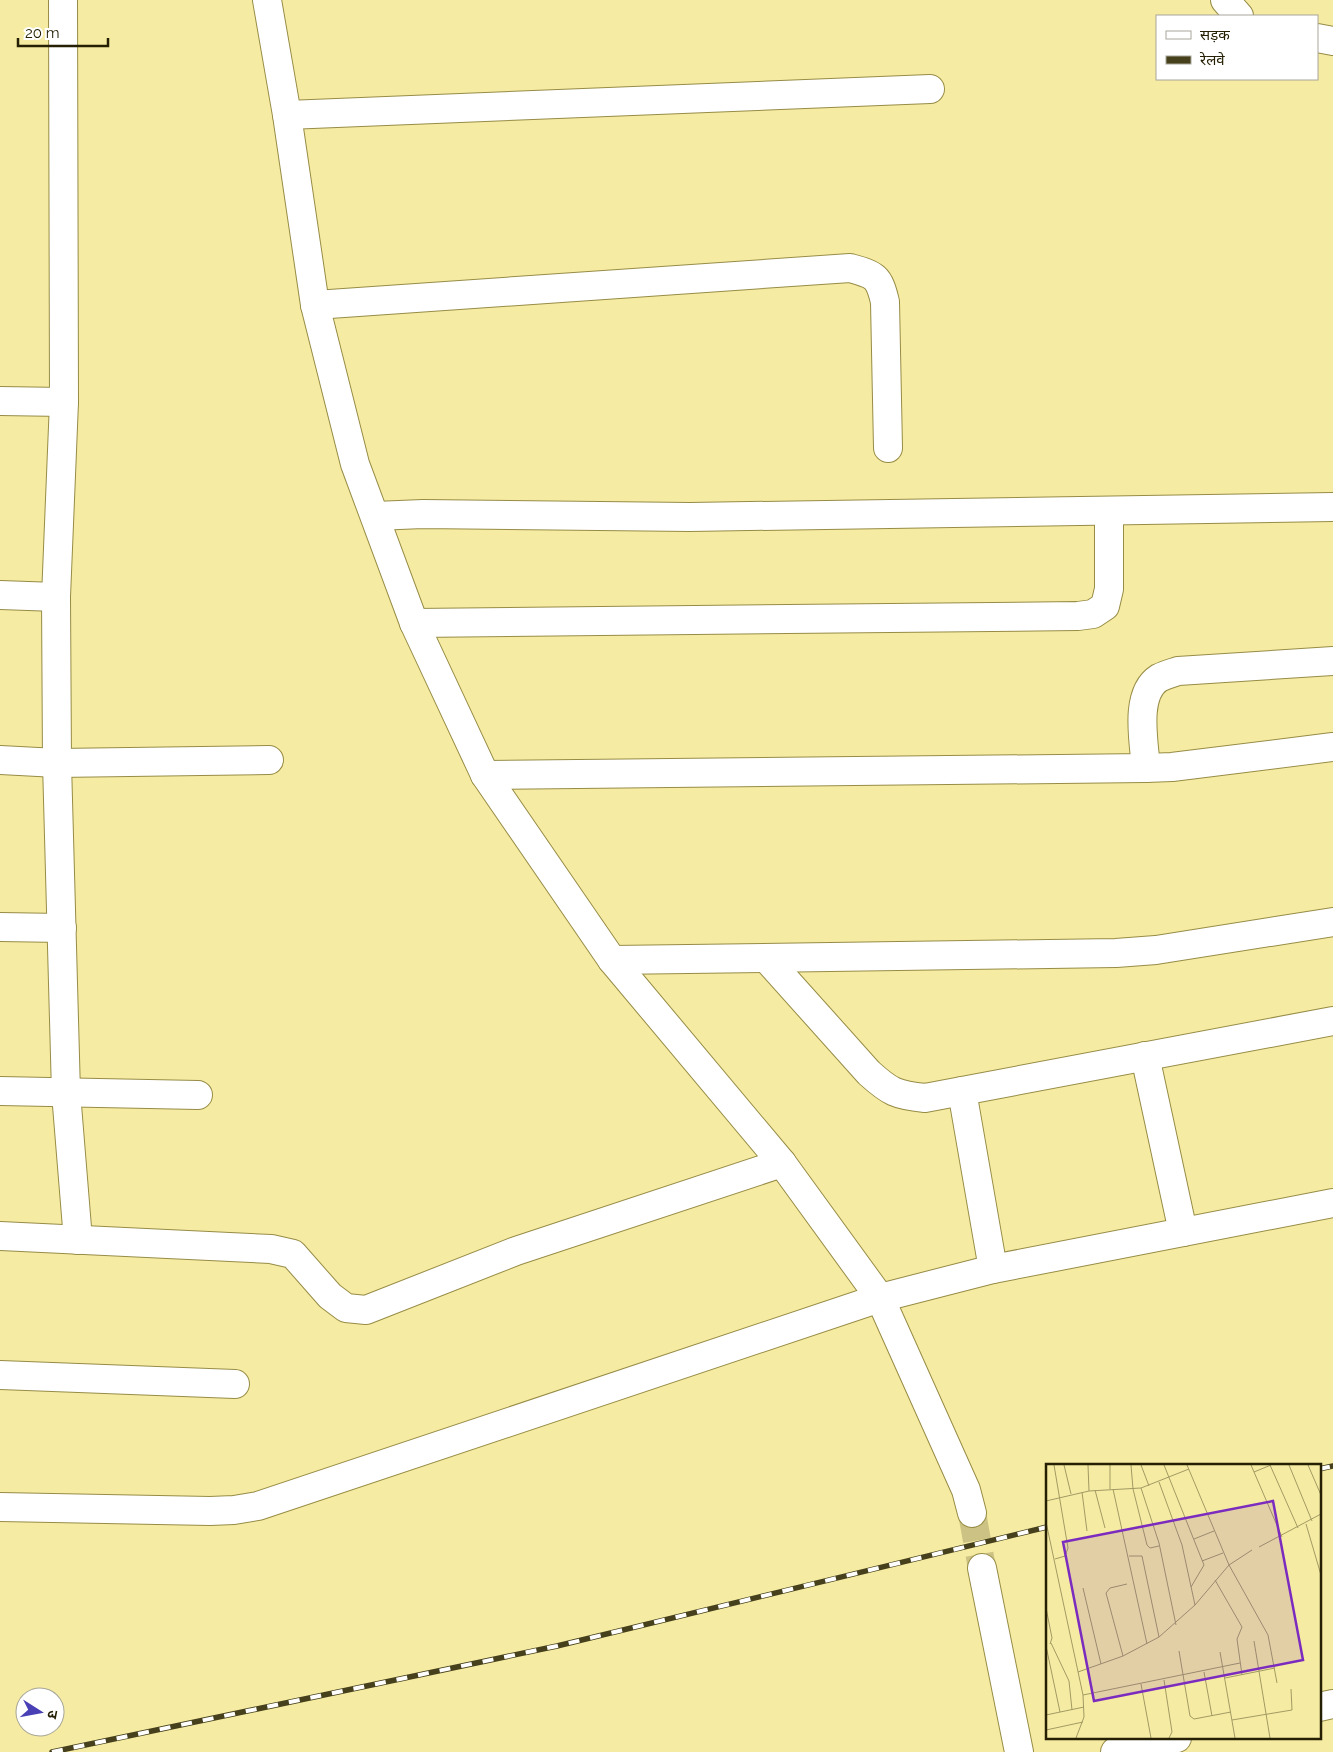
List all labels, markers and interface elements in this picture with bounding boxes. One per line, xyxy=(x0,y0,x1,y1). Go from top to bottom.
scale bar xyxy=(18,15,108,47)
legend xyxy=(1156,15,1318,80)
text: 20 m xyxy=(25,24,60,42)
text: सड़क xyxy=(1200,26,1230,44)
text: रेलवे xyxy=(1199,51,1225,69)
inset map xyxy=(1046,1464,1320,1740)
north arrow xyxy=(15,1687,65,1737)
text: उ xyxy=(44,1709,61,1721)

